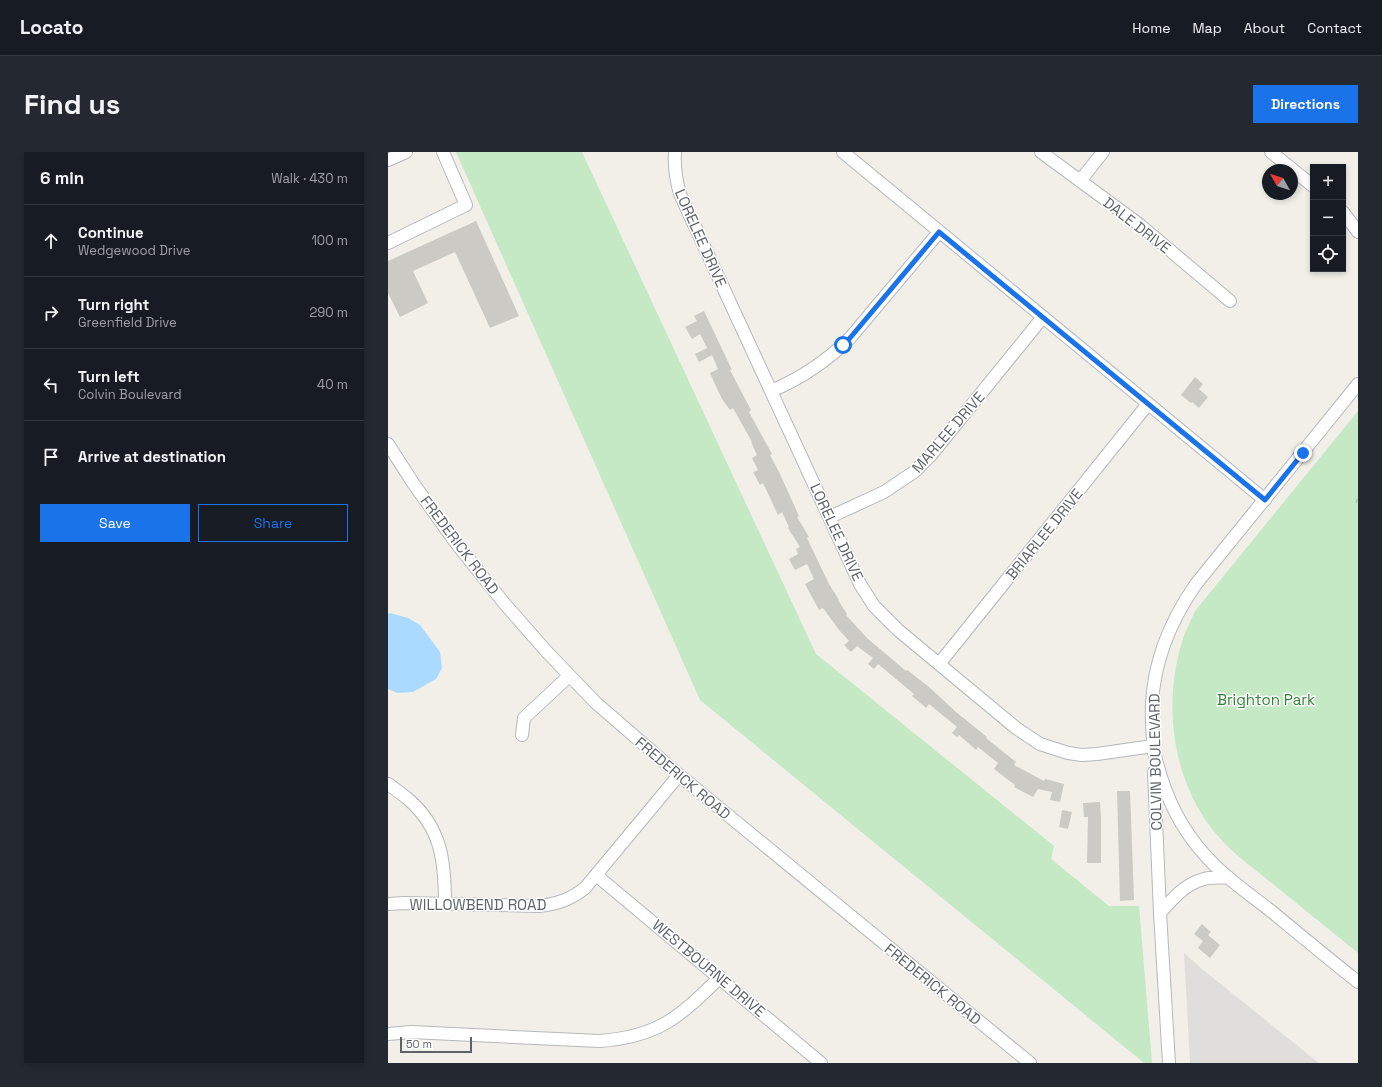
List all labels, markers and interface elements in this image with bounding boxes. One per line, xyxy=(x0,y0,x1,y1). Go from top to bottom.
text: Locato xyxy=(20,15,83,40)
text: Home xyxy=(1132,19,1170,37)
text: Map xyxy=(1192,19,1222,37)
text: About xyxy=(1244,19,1285,37)
text: Contact xyxy=(1307,19,1362,37)
button: Directions xyxy=(1253,85,1358,123)
text: Find us xyxy=(24,86,121,122)
north arrow xyxy=(1262,164,1298,200)
map controls xyxy=(1310,164,1346,272)
button: + xyxy=(1310,164,1346,200)
text: 6 min xyxy=(40,167,84,189)
text: Walk · 430 m xyxy=(271,170,348,187)
street label: LORELEE DRIVE xyxy=(671,186,731,290)
street label: DALE DRIVE xyxy=(1099,193,1175,257)
button: − xyxy=(1310,200,1346,236)
text: Continue xyxy=(78,223,144,242)
icon: ahead xyxy=(40,230,62,252)
text: 100 m xyxy=(311,232,348,249)
button: locate xyxy=(1310,236,1346,272)
text: Wedgewood Drive xyxy=(78,242,190,259)
text: Turn right xyxy=(78,295,149,314)
icon: right xyxy=(40,302,62,324)
text: 290 m xyxy=(309,304,348,321)
text: Greenfield Drive xyxy=(78,314,177,331)
route start xyxy=(834,336,852,354)
text: Turn left xyxy=(78,367,140,386)
icon: left xyxy=(40,374,62,396)
text: 40 m xyxy=(317,376,348,393)
text: Colvin Boulevard xyxy=(78,386,182,403)
street label: MARLEE DRIVE xyxy=(907,387,989,477)
route end xyxy=(1294,444,1312,462)
icon: arrive xyxy=(40,446,62,468)
text: Arrive at destination xyxy=(78,447,226,466)
street label: LORELEE DRIVE xyxy=(806,480,868,584)
street label: BRIARLEE DRIVE xyxy=(1001,485,1087,583)
street label: FREDERICK ROAD xyxy=(417,492,503,598)
button: Save xyxy=(40,504,190,542)
button: Share xyxy=(198,504,348,542)
park label: Brighton Park xyxy=(1217,690,1315,709)
street label: COLVIN BOULEVARD xyxy=(1144,693,1166,831)
street label: FREDERICK ROAD xyxy=(631,733,735,824)
street label: WILLOWBEND ROAD xyxy=(410,895,546,914)
street label: WESTBOURNE DRIVE xyxy=(649,915,769,1021)
street label: FREDERICK ROAD xyxy=(881,939,985,1029)
scale bar xyxy=(400,1035,472,1054)
text: 50 m xyxy=(406,1037,432,1051)

